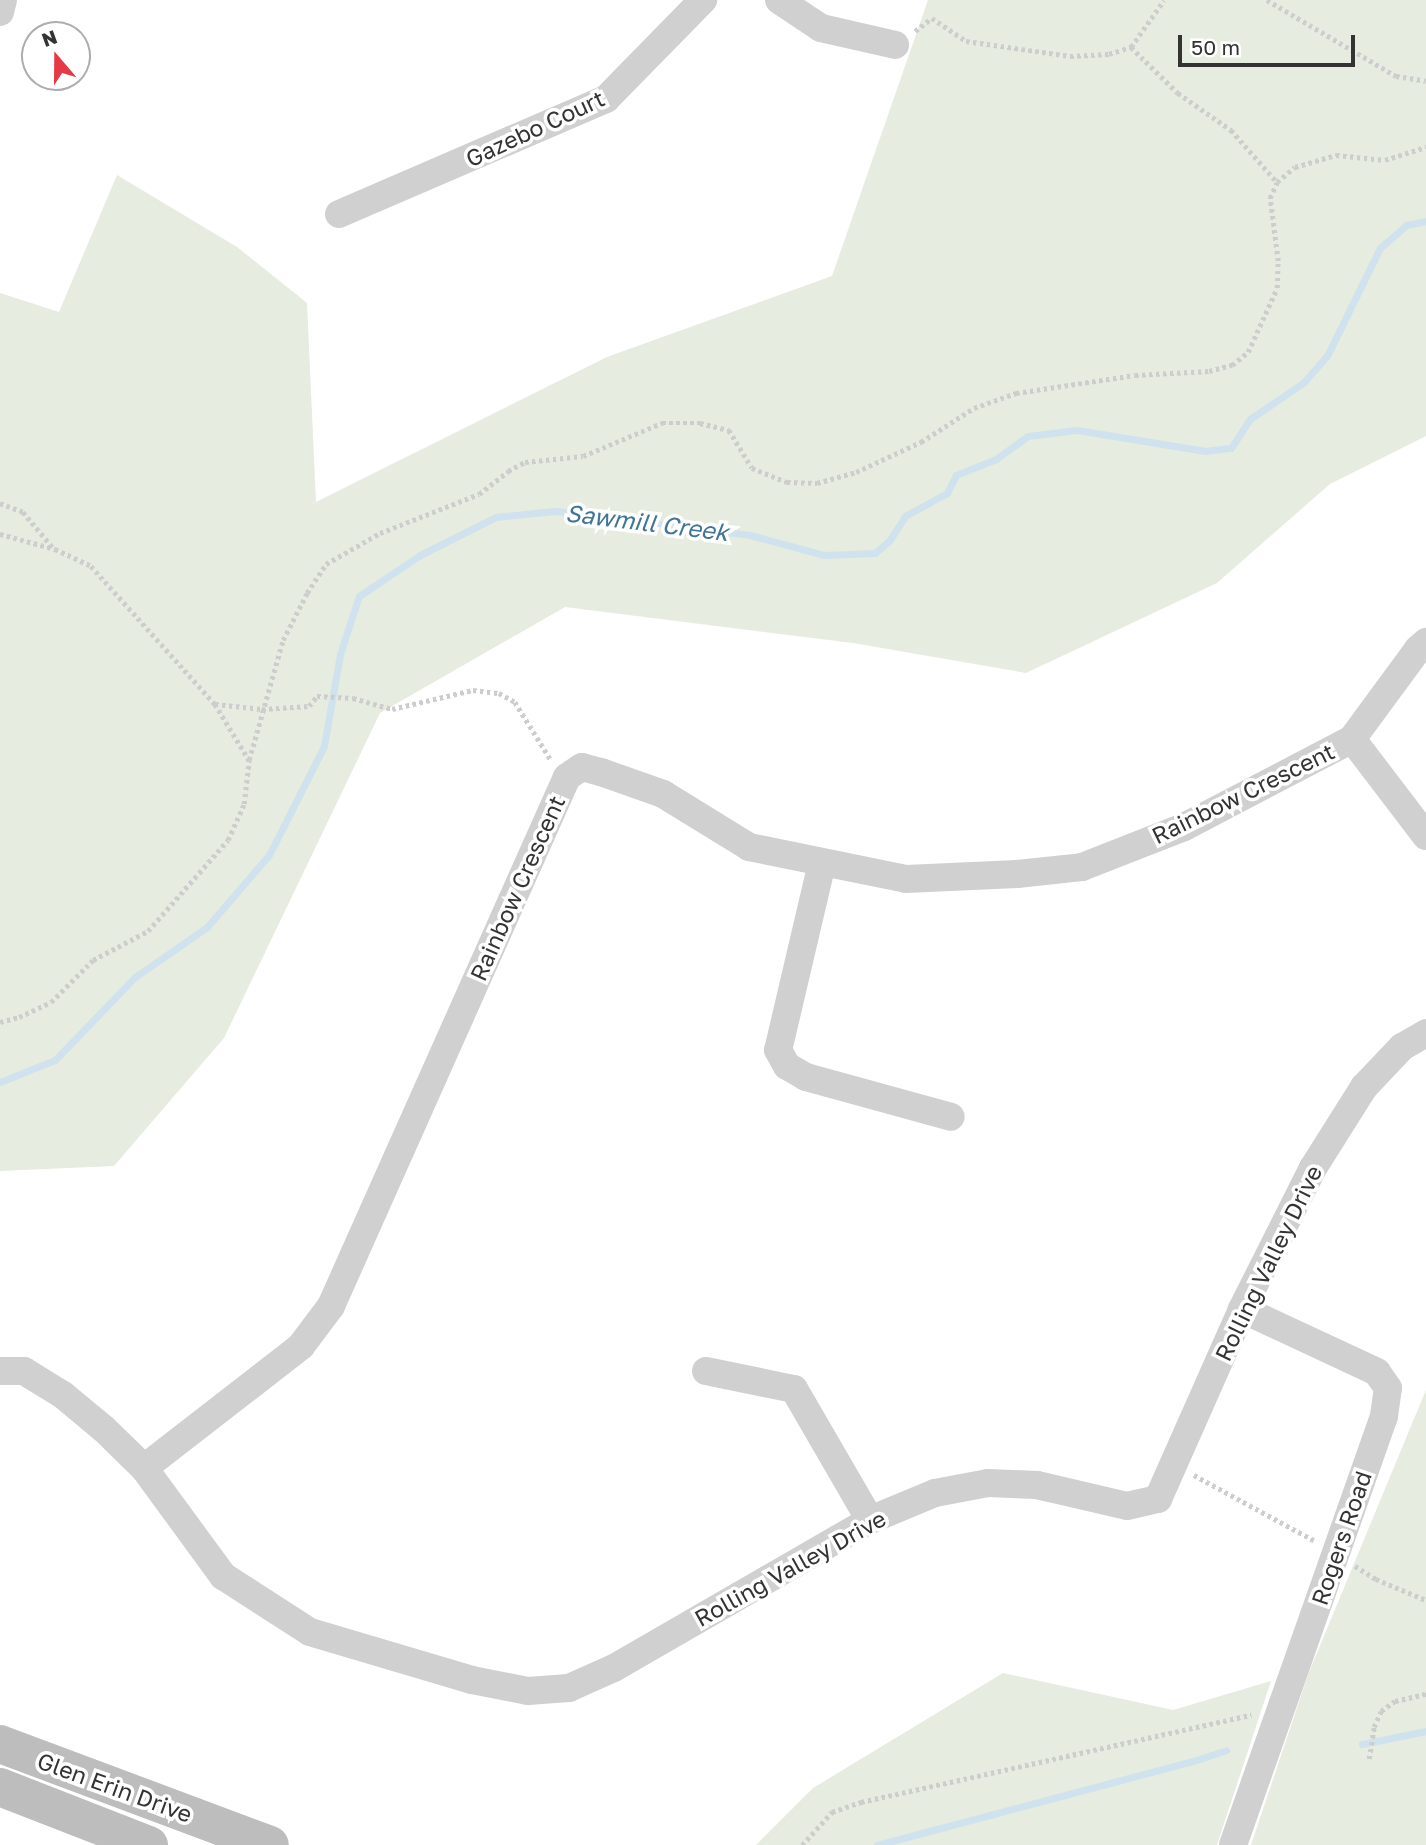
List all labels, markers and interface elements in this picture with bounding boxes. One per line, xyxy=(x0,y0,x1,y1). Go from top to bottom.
north arrow xyxy=(21,21,91,91)
scale bar xyxy=(1181,21,1358,65)
text: N xyxy=(39,24,60,51)
text: 50 m xyxy=(1191,34,1240,60)
street label: Gazebo Court xyxy=(461,84,609,172)
water label: Sawmill Creek xyxy=(564,498,730,546)
street label: Rainbow Crescent xyxy=(1147,737,1339,849)
street label: Rainbow Crescent xyxy=(464,791,570,985)
street label: Rolling Valley Drive xyxy=(1209,1161,1327,1365)
street label: Rogers Road xyxy=(1305,1467,1377,1609)
street label: Rolling Valley Drive xyxy=(690,1504,890,1632)
street label: Glen Erin Drive xyxy=(34,1746,196,1828)

